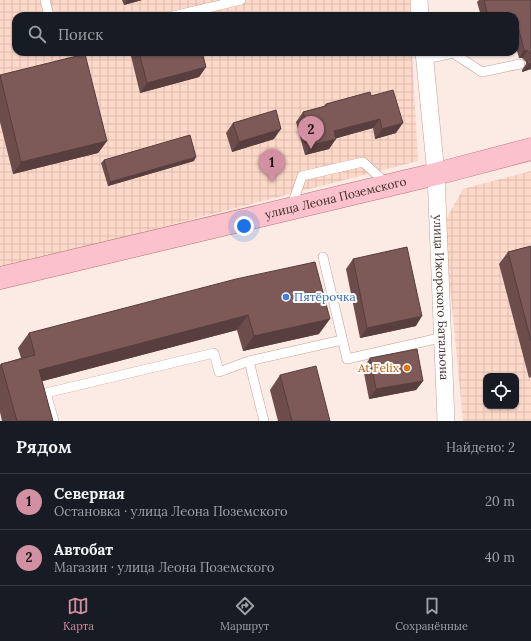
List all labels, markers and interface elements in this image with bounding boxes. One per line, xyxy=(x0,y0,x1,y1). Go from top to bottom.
search box xyxy=(12,12,519,56)
icon: search xyxy=(26,23,48,45)
text: Поиск xyxy=(58,25,103,44)
pin: 2 xyxy=(298,116,324,149)
pin: 1 xyxy=(259,149,285,182)
street label: улица Леона Поземского xyxy=(263,173,408,222)
street label: улица Ижорского Батальона xyxy=(431,214,452,380)
your location xyxy=(234,216,254,236)
place label: Пятёрочка xyxy=(294,289,356,304)
marker: Пятёрочка xyxy=(281,292,291,302)
place label: At Felix xyxy=(357,360,400,375)
marker: At Felix xyxy=(402,363,412,373)
map controls xyxy=(483,373,519,409)
button: locate xyxy=(483,373,519,409)
text: Рядом xyxy=(16,436,72,458)
text: Найдено: 2 xyxy=(446,439,515,456)
text: Северная xyxy=(54,484,125,503)
text: 1 xyxy=(26,493,32,510)
text: 20 m xyxy=(485,493,515,510)
text: Остановка · улица Леона Поземского xyxy=(54,503,288,520)
text: Автобат xyxy=(54,540,113,559)
text: 2 xyxy=(26,549,32,566)
text: 40 m xyxy=(485,549,515,566)
text: Магазин · улица Леона Поземского xyxy=(54,559,274,576)
tab: Карта xyxy=(63,595,94,633)
tab: Маршрут xyxy=(220,595,269,633)
tab: Сохранённые xyxy=(395,595,468,633)

